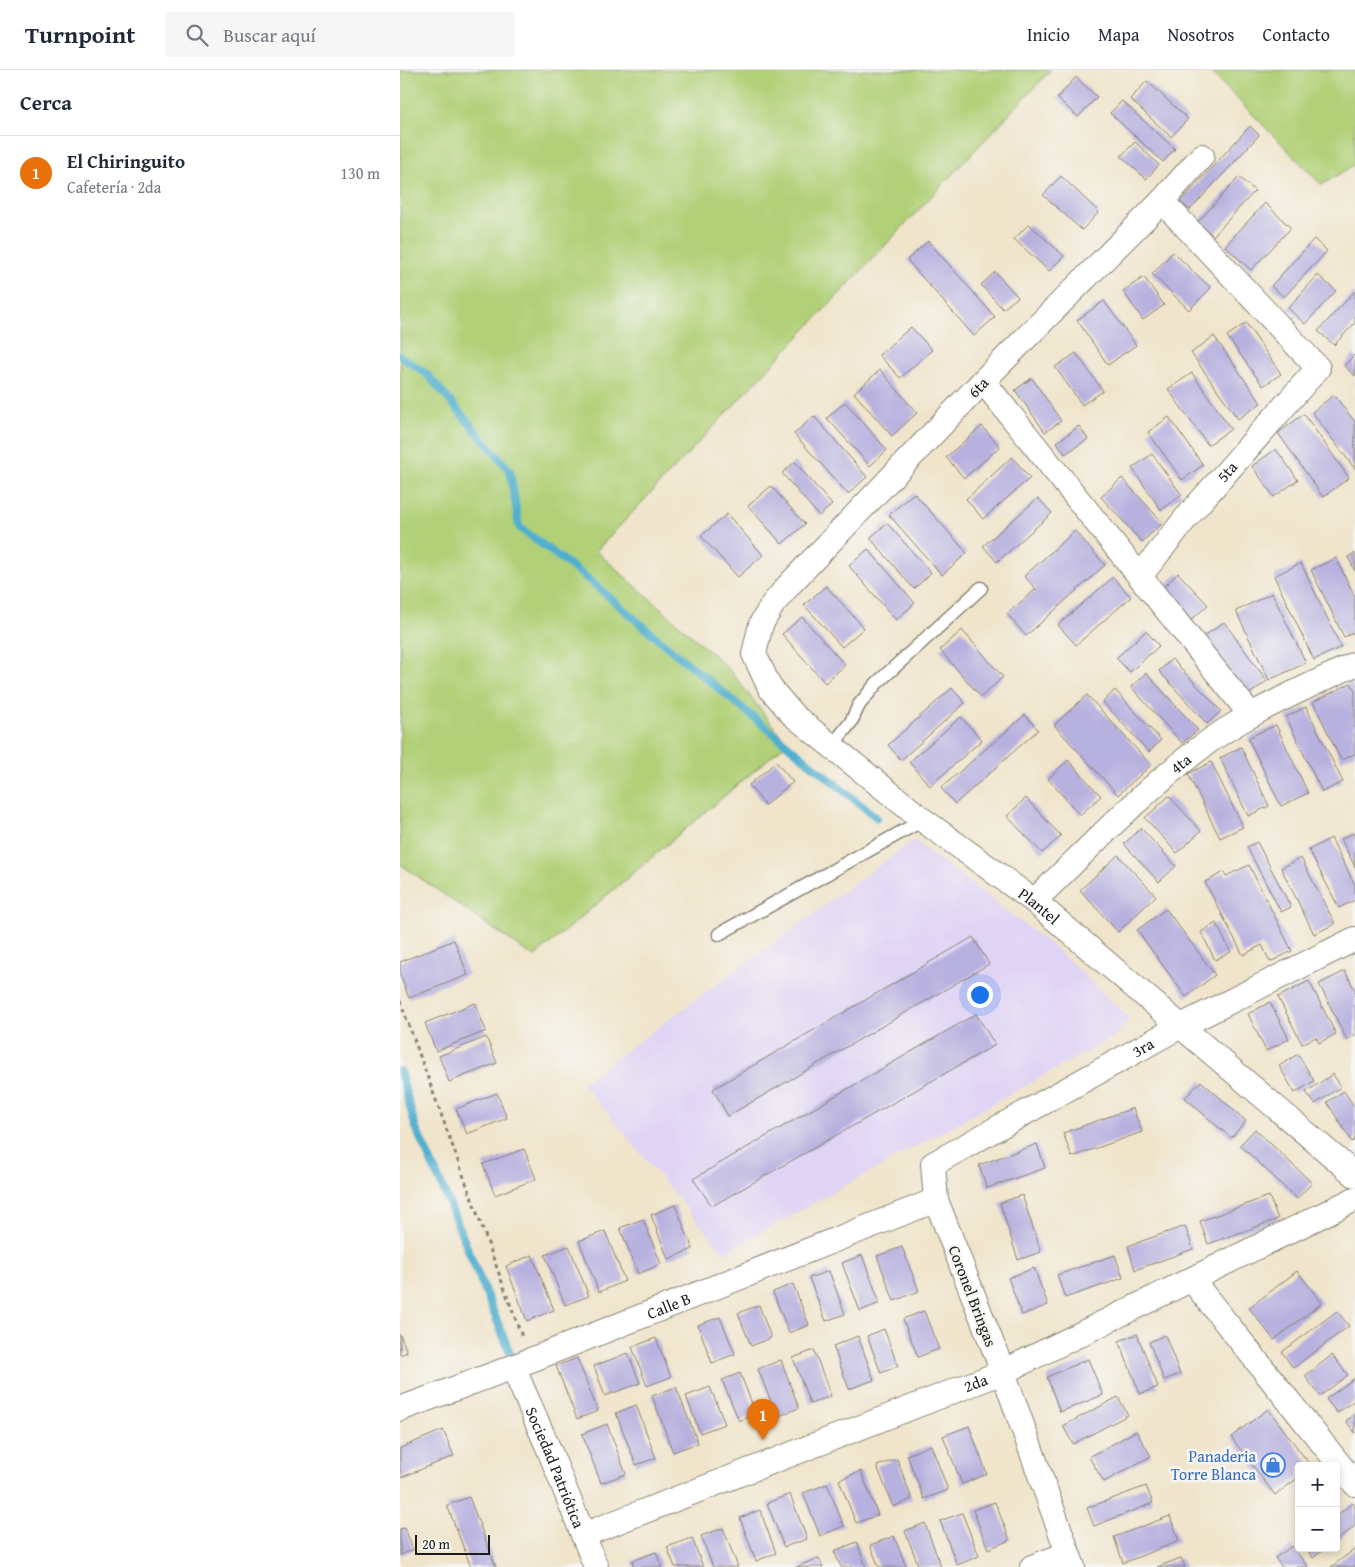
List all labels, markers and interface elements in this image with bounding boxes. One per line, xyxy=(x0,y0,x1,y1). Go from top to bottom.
search box xyxy=(165,12,515,57)
text: Turnpoint xyxy=(25,17,135,52)
icon: search xyxy=(183,21,211,49)
text: Buscar aquí xyxy=(223,21,316,49)
text: Inicio xyxy=(1027,21,1070,48)
text: Mapa xyxy=(1098,21,1139,48)
text: Nosotros xyxy=(1167,21,1235,48)
text: Contacto xyxy=(1263,21,1330,48)
text: Cerca xyxy=(20,87,72,118)
text: El Chiringuito xyxy=(67,147,185,175)
text: 1 xyxy=(32,161,40,185)
text: 130 m xyxy=(340,161,380,185)
text: Cafetería · 2da xyxy=(67,175,161,199)
street label: 6ta xyxy=(962,371,994,403)
street label: 5ta xyxy=(1211,455,1243,487)
street label: 4ta xyxy=(1165,747,1196,779)
street label: Plantel xyxy=(1013,881,1065,930)
your location xyxy=(967,982,993,1008)
street label: 3ra xyxy=(1127,1031,1158,1063)
street label: Coronel Bringas xyxy=(943,1242,1003,1350)
street label: Calle B xyxy=(643,1286,694,1325)
street label: 2da xyxy=(960,1367,991,1398)
pin: 1 xyxy=(747,1399,779,1440)
street label: Sociedad Patriótica xyxy=(520,1403,591,1532)
place label: Panaderia Torre Blanca xyxy=(1171,1444,1256,1486)
shop icon: Panaderia Torre Blanca xyxy=(1260,1452,1286,1478)
map controls xyxy=(1295,1462,1340,1552)
button: + xyxy=(1295,1462,1340,1507)
button: − xyxy=(1295,1507,1340,1552)
scale bar xyxy=(415,1532,490,1555)
text: 20 m xyxy=(422,1534,450,1554)

